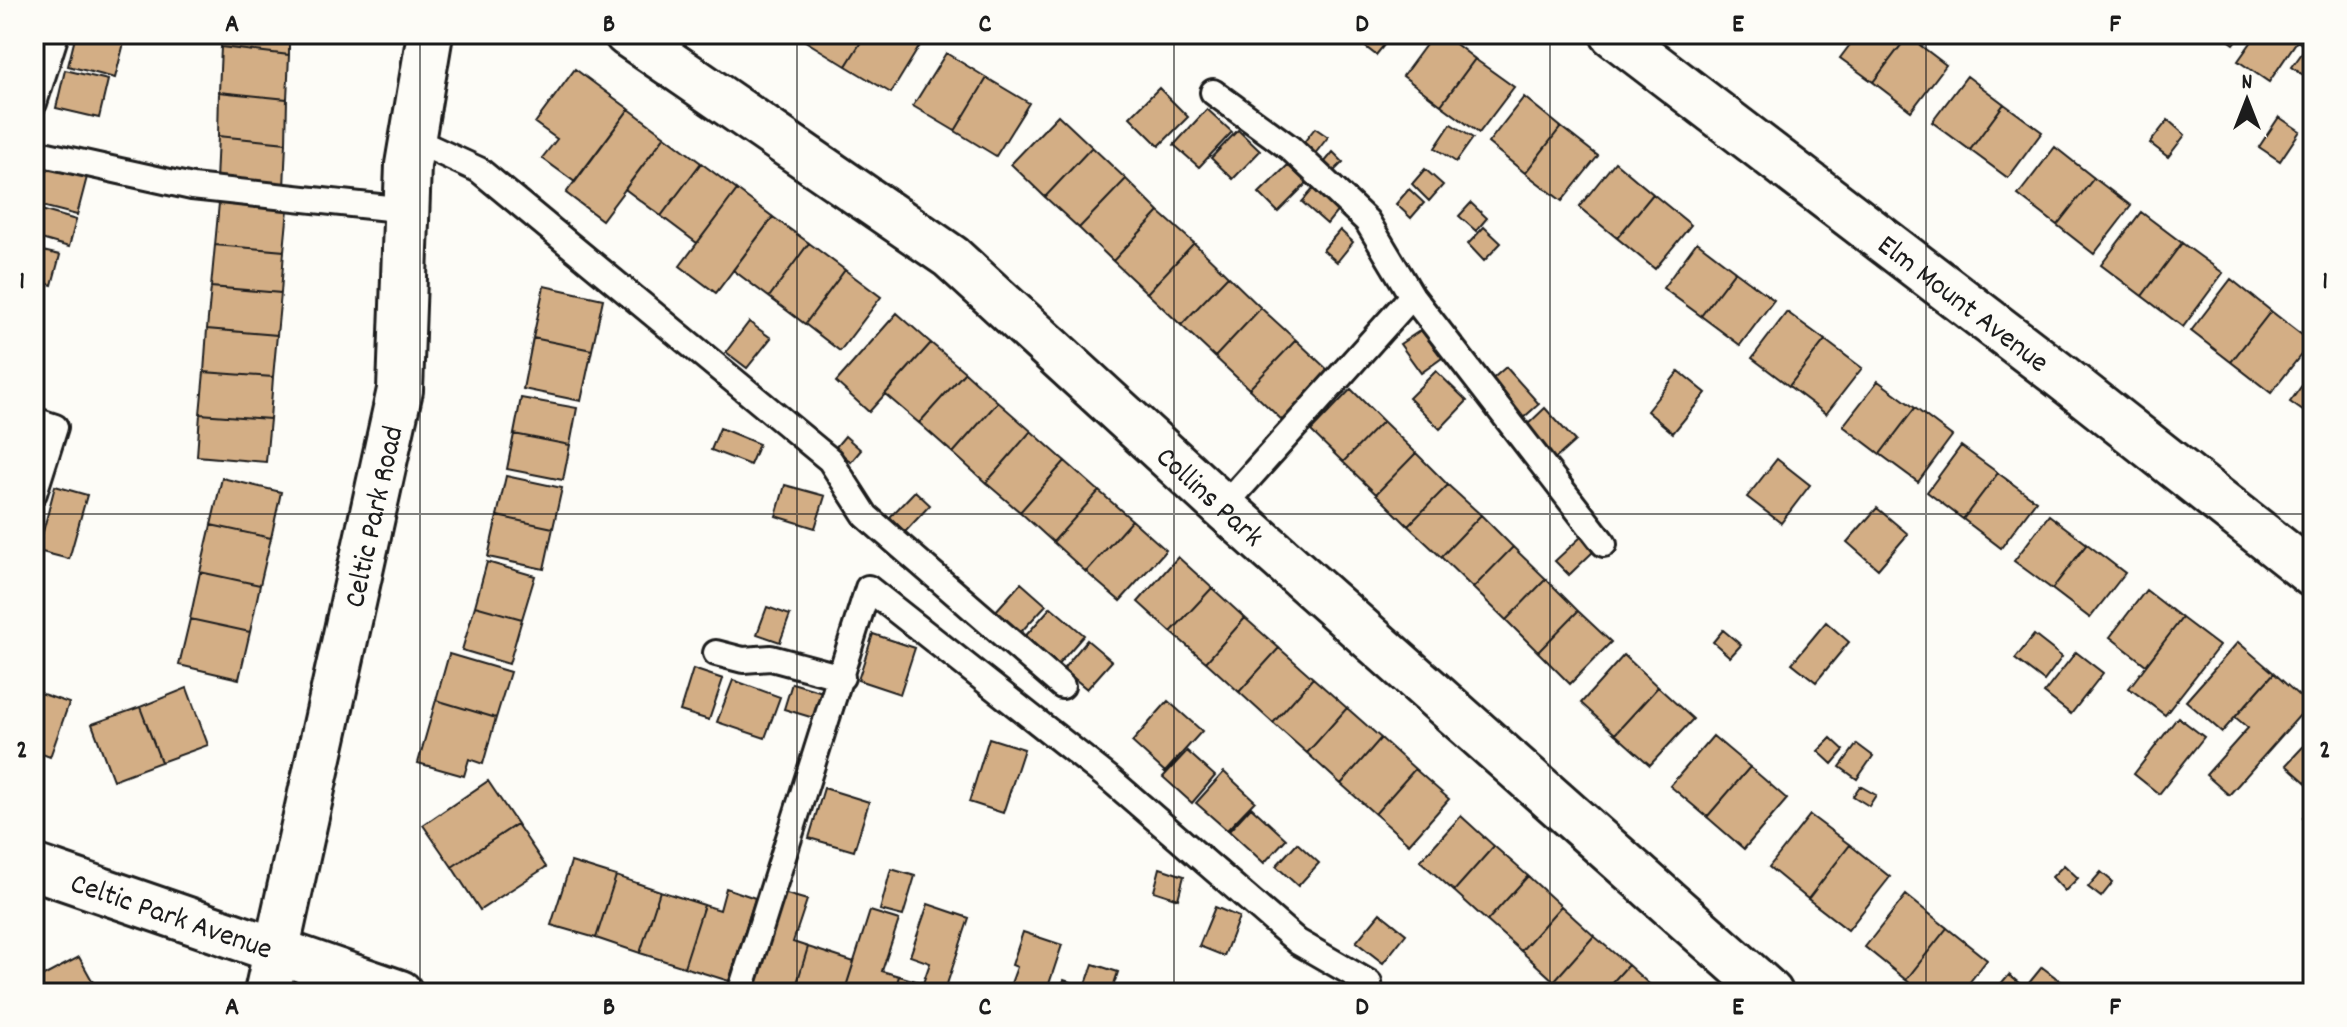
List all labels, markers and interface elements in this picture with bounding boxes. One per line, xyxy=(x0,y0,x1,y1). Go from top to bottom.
text: A xyxy=(225,7,239,44)
text: B xyxy=(603,7,615,44)
text: C xyxy=(979,7,992,44)
text: D xyxy=(1355,7,1369,44)
text: E xyxy=(1732,7,1744,44)
text: F xyxy=(2109,7,2121,44)
north arrow xyxy=(2207,60,2287,140)
text: N xyxy=(2242,68,2253,99)
street label: Elm Mount Avenue xyxy=(1867,226,2056,386)
text: 1 xyxy=(19,264,25,301)
text: 1 xyxy=(2322,264,2328,301)
street label: Celtic Park Road xyxy=(336,423,417,612)
street label: Collins Park xyxy=(1144,438,1271,559)
text: 2 xyxy=(16,733,28,770)
text: 2 xyxy=(2319,733,2331,770)
street label: Celtic Park Avenue xyxy=(64,864,277,973)
text: A xyxy=(225,990,239,1027)
text: B xyxy=(603,990,615,1027)
text: C xyxy=(979,990,992,1027)
text: D xyxy=(1355,990,1369,1027)
text: E xyxy=(1732,990,1744,1027)
text: F xyxy=(2109,990,2121,1027)

